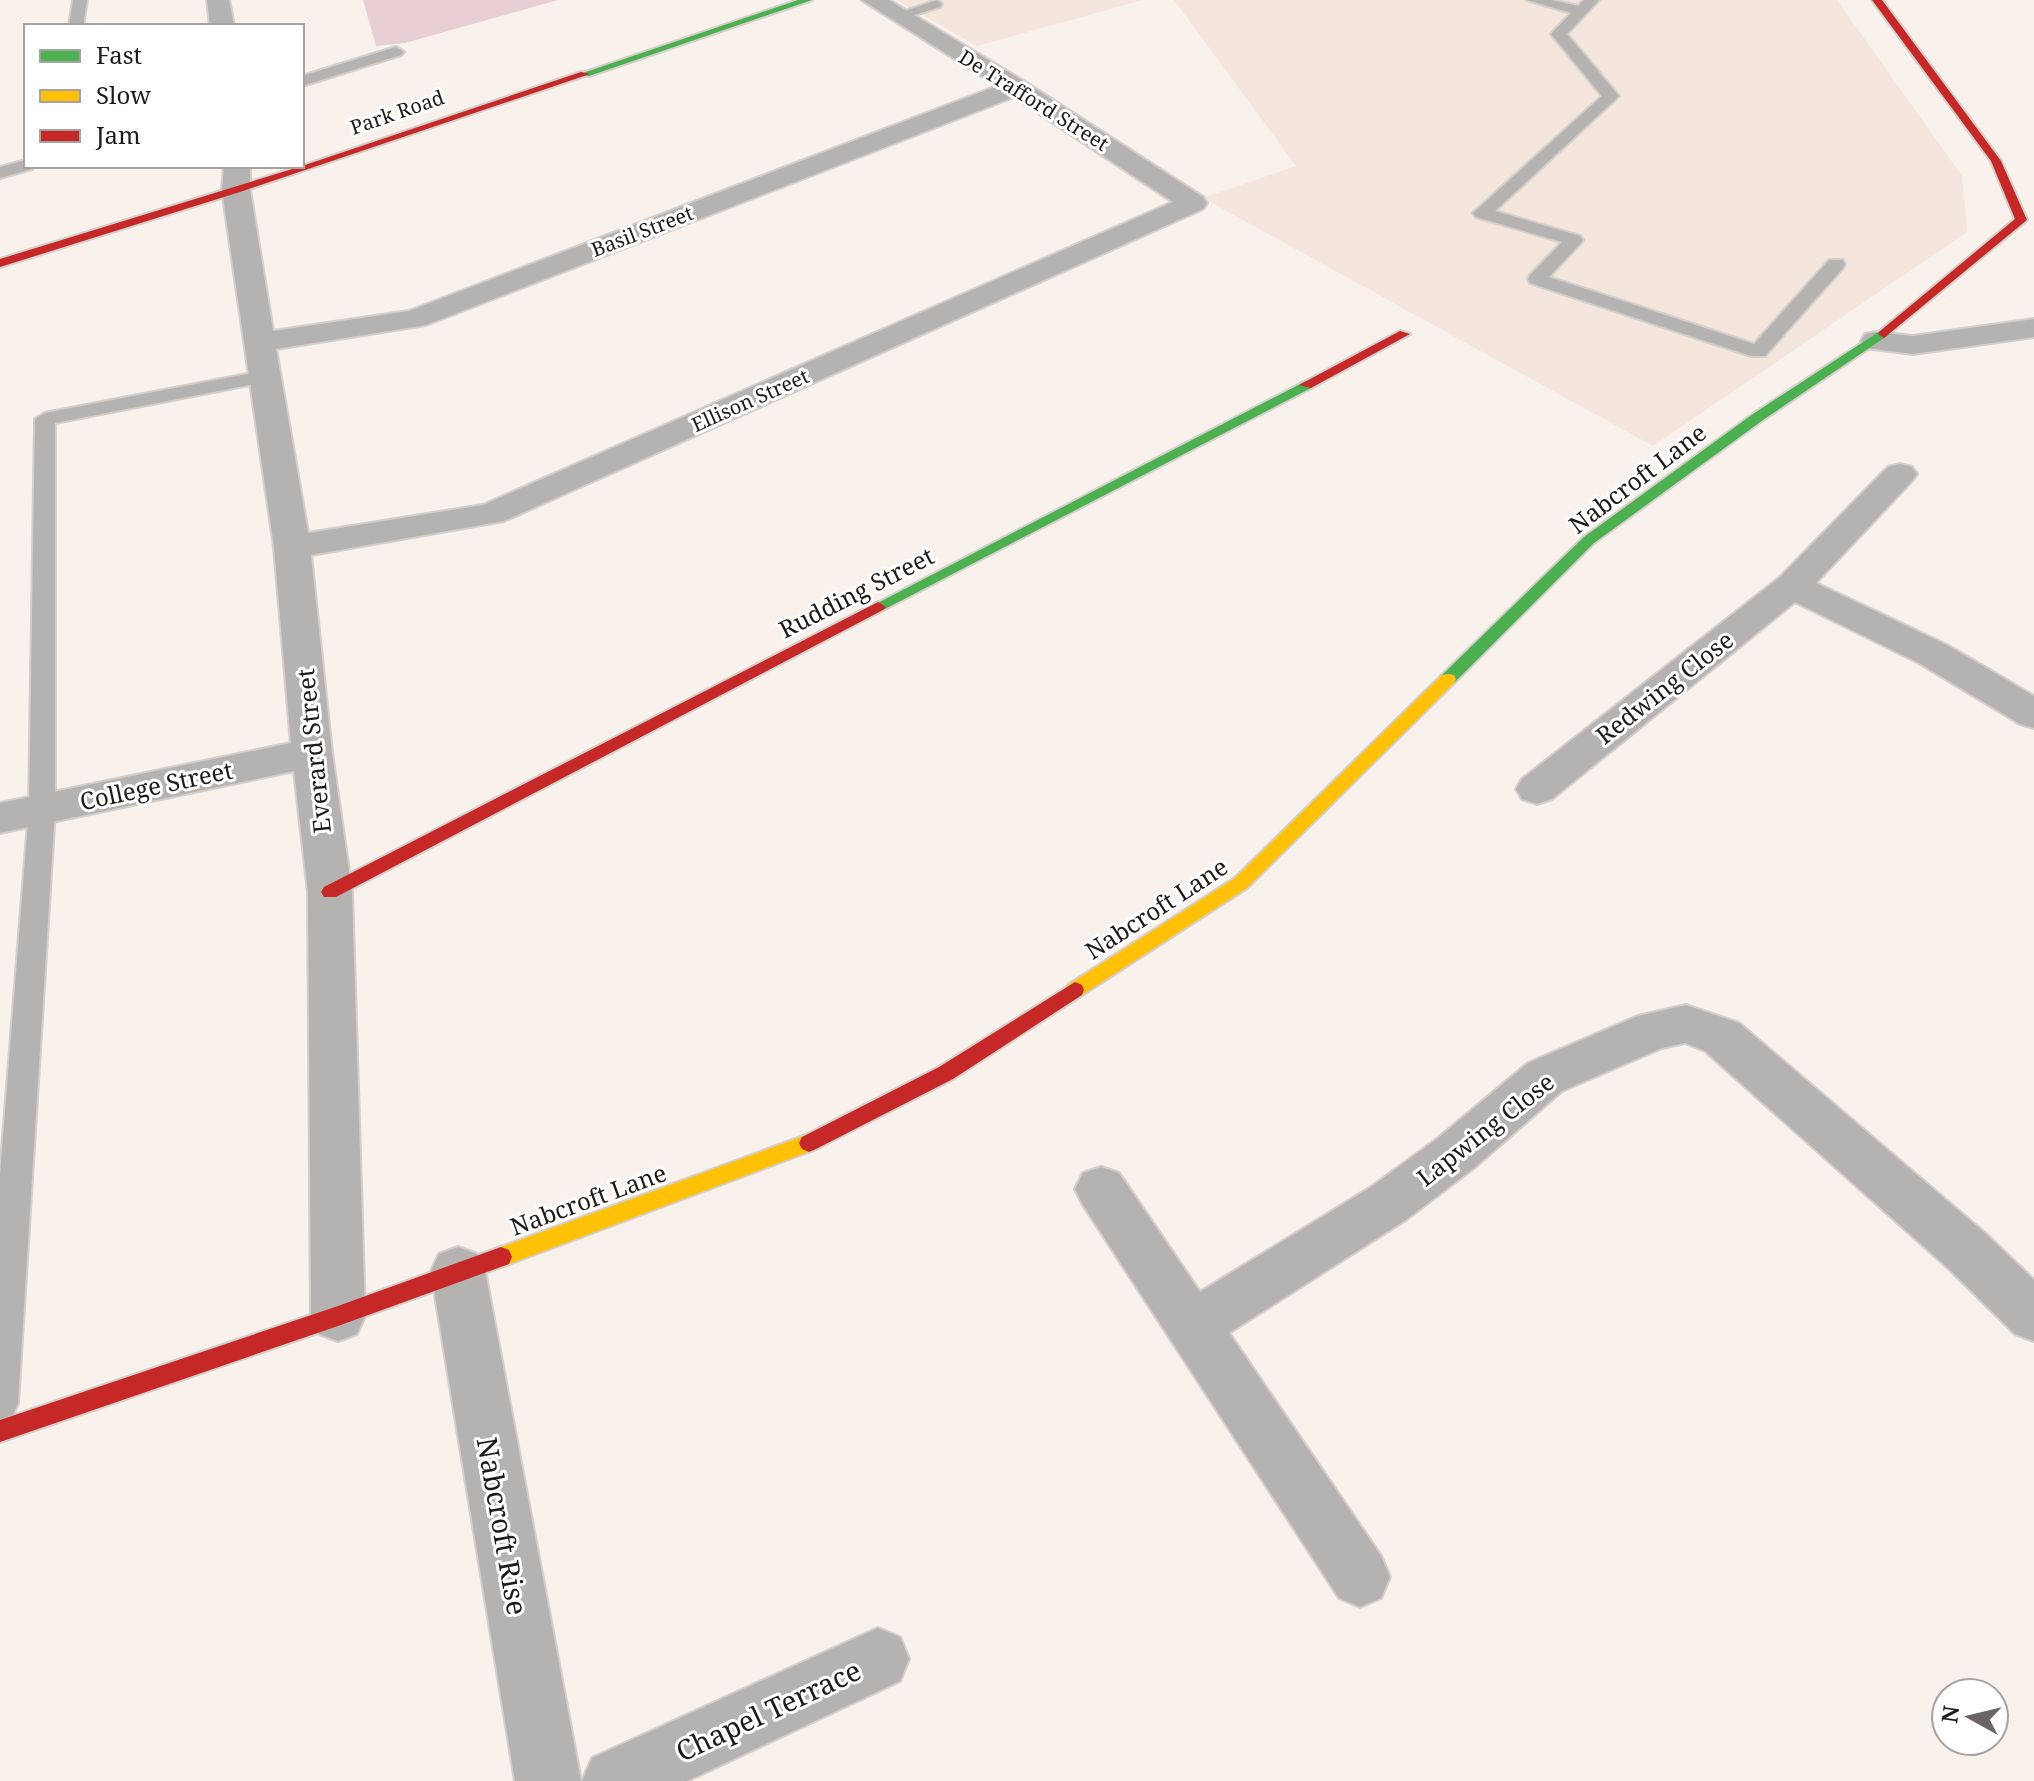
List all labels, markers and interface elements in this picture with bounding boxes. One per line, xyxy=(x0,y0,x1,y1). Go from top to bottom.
legend xyxy=(24,24,304,168)
text: Fast xyxy=(96,38,142,71)
street label: De Trafford Street xyxy=(954,43,1114,157)
text: Slow xyxy=(96,78,151,111)
street label: Park Road xyxy=(346,83,448,141)
text: Jam xyxy=(95,118,141,151)
street label: Basil Street xyxy=(587,199,697,263)
street label: Ellison Street xyxy=(687,362,813,438)
street label: Nabcroft Lane xyxy=(1562,416,1712,540)
street label: Rudding Street xyxy=(773,539,939,645)
street label: Redwing Close xyxy=(1588,623,1740,751)
street label: Everard Street xyxy=(288,667,338,835)
street label: College Street xyxy=(77,753,235,817)
street label: Nabcroft Lane xyxy=(1078,850,1234,966)
street label: Lapwing Close xyxy=(1409,1065,1561,1193)
street label: Nabcroft Lane xyxy=(505,1155,671,1243)
street label: Nabcroft Rise xyxy=(469,1434,537,1618)
street label: Chapel Terrace xyxy=(669,1651,867,1769)
north arrow xyxy=(1930,1677,2010,1757)
text: N xyxy=(1933,1703,1965,1725)

